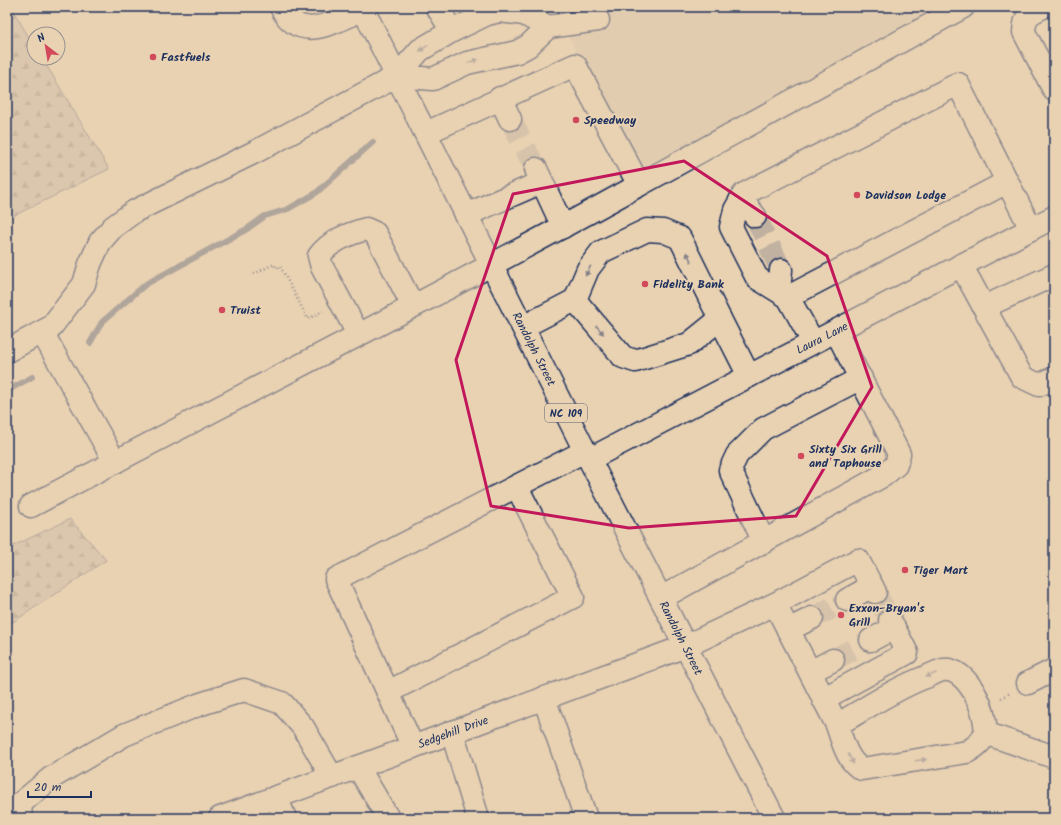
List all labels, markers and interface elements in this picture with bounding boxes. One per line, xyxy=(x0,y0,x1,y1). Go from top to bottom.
north arrow xyxy=(26,26,66,66)
text: N xyxy=(34,29,49,48)
one-way arrow xyxy=(418,44,429,52)
place label: Fastfuels xyxy=(161,48,211,67)
marker: Fastfuels xyxy=(148,52,158,62)
one-way arrow xyxy=(468,58,480,64)
place label: Speedway xyxy=(584,111,637,130)
marker: Speedway xyxy=(571,115,581,125)
place label: Davidson Lodge xyxy=(865,186,946,205)
marker: Davidson Lodge xyxy=(852,190,862,200)
one-way arrow xyxy=(686,251,692,262)
one-way arrow xyxy=(584,265,591,277)
place label: Fidelity Bank xyxy=(653,275,725,294)
marker: Fidelity Bank xyxy=(640,279,650,289)
place label: Truist xyxy=(230,301,261,320)
marker: Truist xyxy=(217,305,227,315)
street label: Randolph Street xyxy=(507,309,561,390)
street label: Laura Lane xyxy=(793,317,852,360)
one-way arrow xyxy=(596,325,605,335)
road number: NC 109 xyxy=(545,404,587,422)
place label: Sixty Six Grill and Taphouse xyxy=(809,440,883,473)
marker: Sixty Six Grill and Taphouse xyxy=(796,451,806,461)
place label: Tiger Mart xyxy=(913,561,969,580)
marker: Tiger Mart xyxy=(900,565,910,575)
street label: Randolph Street xyxy=(654,598,708,679)
place label: Exxon-Bryan's Grill xyxy=(849,599,925,632)
marker: Exxon-Bryan's Grill xyxy=(836,610,846,620)
one-way arrow xyxy=(924,673,936,679)
street label: Sedgehill Drive xyxy=(415,711,492,754)
one-way arrow xyxy=(848,753,855,765)
one-way arrow xyxy=(915,757,927,763)
scale bar xyxy=(28,773,91,799)
text: 20 m xyxy=(34,778,62,797)

